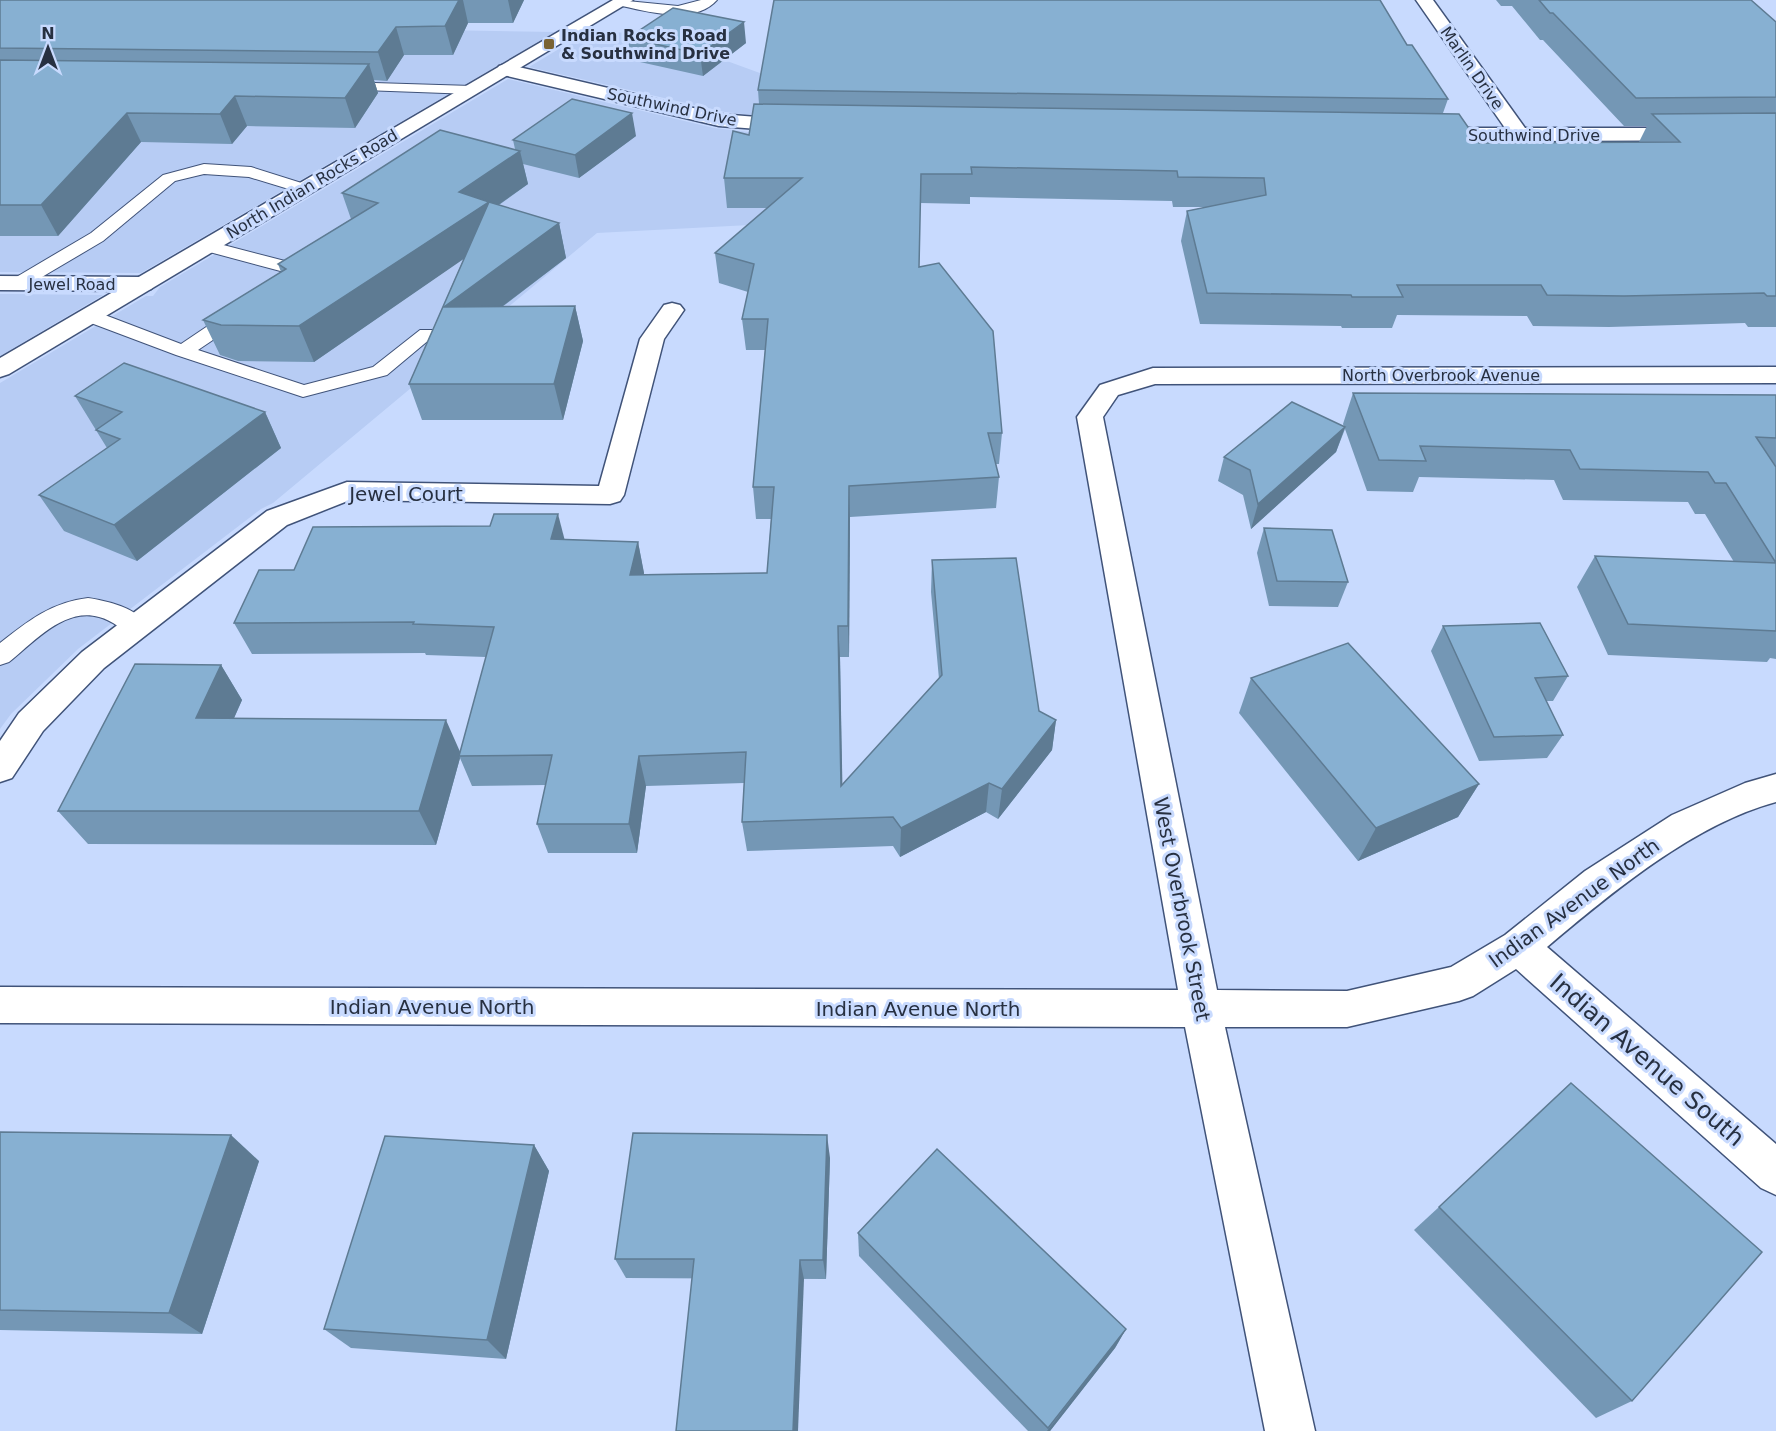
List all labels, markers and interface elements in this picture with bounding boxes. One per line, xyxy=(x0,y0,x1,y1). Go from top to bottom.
north arrow xyxy=(18,18,78,78)
street label: Marlin Drive xyxy=(1436,23,1508,113)
text: N xyxy=(41,24,55,43)
place label: Indian Rocks Road & Southwind Drive xyxy=(561,26,730,63)
marker: Indian Rocks Road & Southwind Drive xyxy=(542,37,556,51)
street label: Southwind Drive xyxy=(605,84,739,130)
street label: North Indian Rocks Road xyxy=(223,125,401,243)
street label: Southwind Drive xyxy=(1468,126,1600,145)
street label: Jewel Road xyxy=(27,275,116,294)
street label: North Overbrook Avenue xyxy=(1342,366,1540,385)
street label: Jewel Court xyxy=(347,482,463,506)
street label: West Overbrook Street xyxy=(1149,795,1215,1023)
street label: Indian Avenue North xyxy=(1484,833,1664,973)
street label: Indian Avenue South xyxy=(1544,968,1750,1152)
street label: Indian Avenue North xyxy=(330,995,534,1019)
street label: Indian Avenue North xyxy=(816,997,1020,1021)

